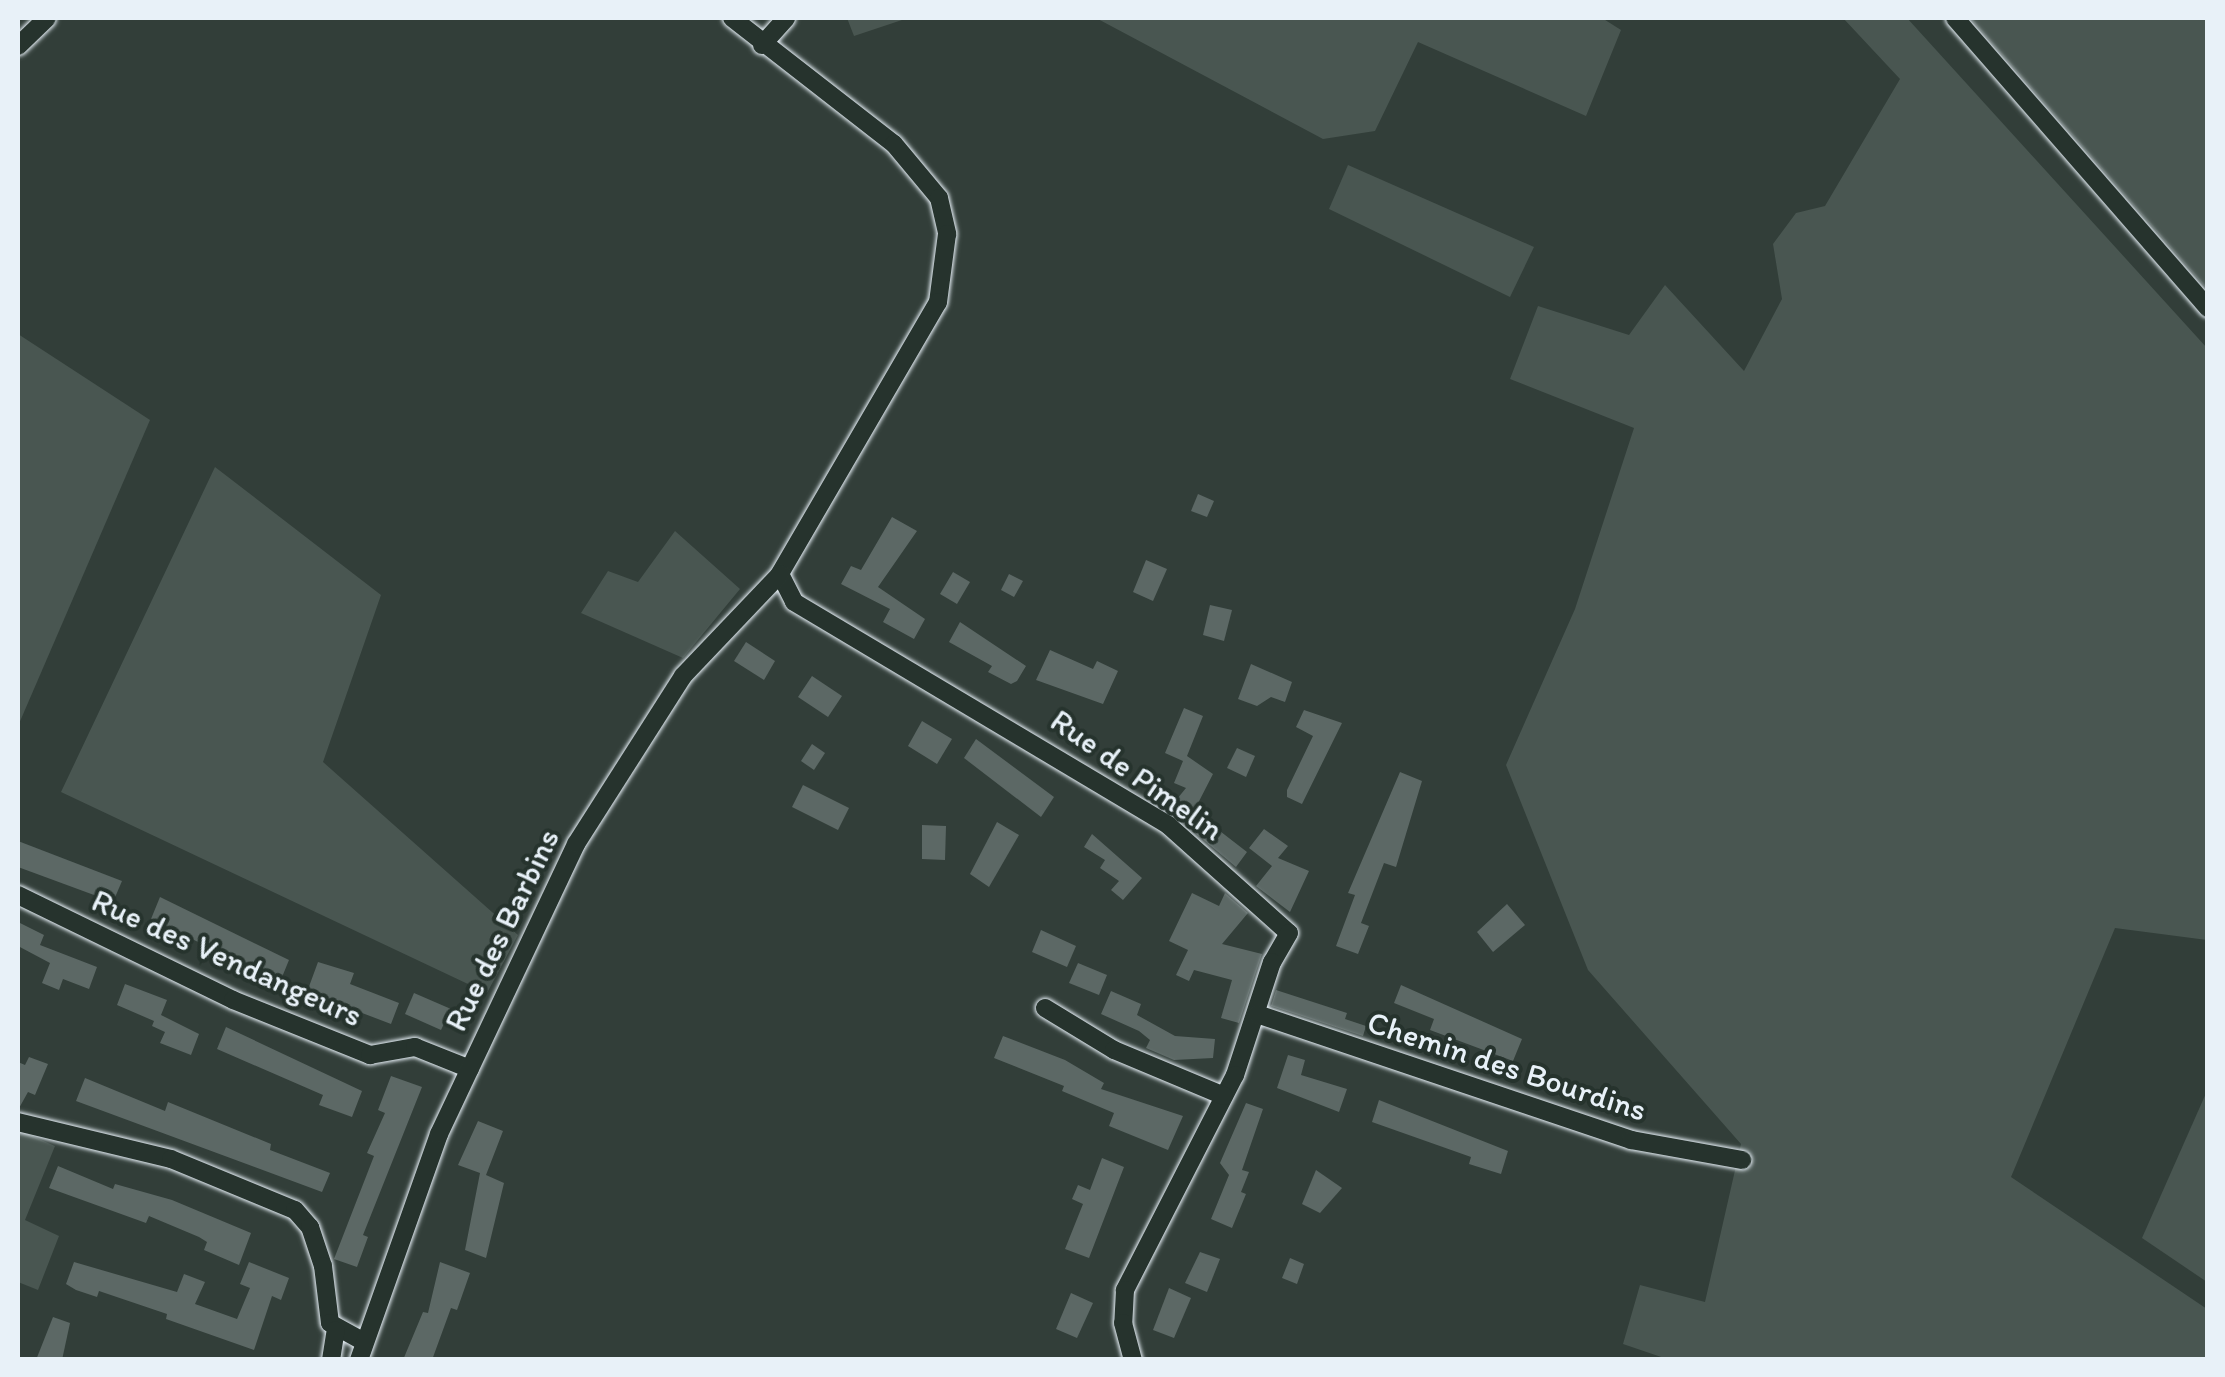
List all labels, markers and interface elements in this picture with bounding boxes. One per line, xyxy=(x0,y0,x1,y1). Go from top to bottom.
street label: Rue de Pimelin xyxy=(1043,701,1231,849)
street label: Rue des Barbins xyxy=(436,822,568,1038)
street label: Rue des Vendangeurs xyxy=(86,881,368,1035)
street label: Chemin des Bourdins xyxy=(1362,1003,1652,1129)

